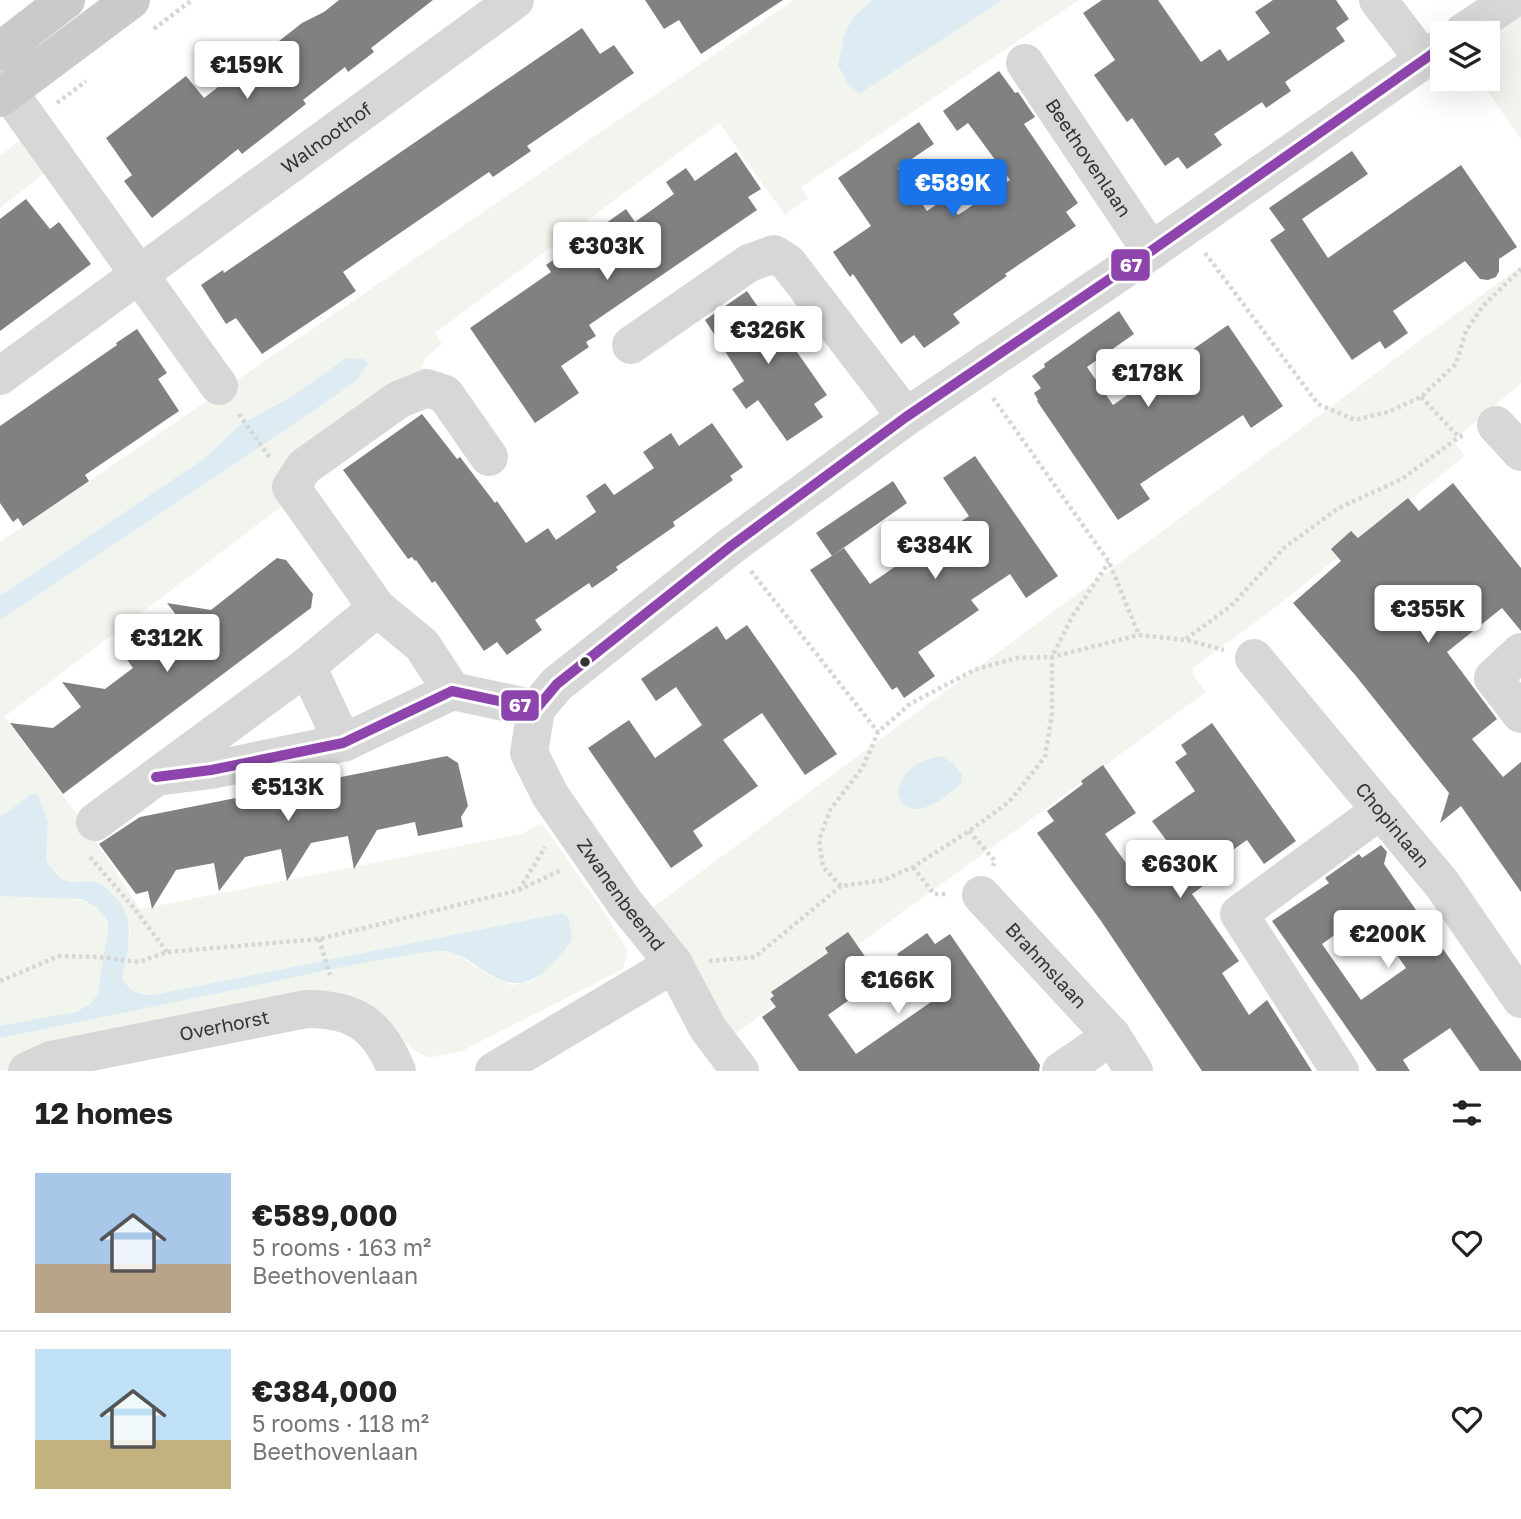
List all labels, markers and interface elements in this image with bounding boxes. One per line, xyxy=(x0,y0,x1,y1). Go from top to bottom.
map controls xyxy=(1430,21,1500,91)
button: layers xyxy=(1430,21,1500,91)
pin: €159K xyxy=(198,42,296,101)
text: €159K xyxy=(210,50,284,78)
street label: Beethovenlaan xyxy=(1041,94,1137,221)
street label: Walnoothof xyxy=(276,97,376,178)
pin: €589K xyxy=(904,160,1002,219)
text: €589K xyxy=(915,168,991,196)
pin: €303K xyxy=(558,222,656,282)
text: €303K xyxy=(569,231,645,259)
line badge: 67 xyxy=(1110,248,1151,282)
text: 67 xyxy=(1120,253,1142,276)
pin: €326K xyxy=(719,306,817,366)
text: €326K xyxy=(730,315,806,343)
pin: €178K xyxy=(1099,350,1197,409)
text: €178K xyxy=(1112,358,1184,386)
pin: €384K xyxy=(886,522,984,581)
text: €384K xyxy=(897,530,973,558)
pin: €355K xyxy=(1379,586,1477,645)
text: €355K xyxy=(1391,594,1465,622)
pin: €312K xyxy=(118,614,216,674)
text: €312K xyxy=(131,623,203,651)
unlabelled marker xyxy=(578,655,592,669)
line badge: 67 xyxy=(500,689,540,722)
text: 67 xyxy=(509,693,531,716)
pin: €513K xyxy=(239,764,337,823)
text: €513K xyxy=(252,772,324,800)
street label: Chopinlaan xyxy=(1351,777,1435,872)
street label: Zwanenbeemd xyxy=(573,834,671,955)
pin: €630K xyxy=(1131,841,1229,900)
text: €630K xyxy=(1142,849,1218,877)
pin: €200K xyxy=(1339,911,1437,970)
street label: Brahmslaan xyxy=(1001,917,1092,1013)
text: €200K xyxy=(1350,919,1426,947)
pin: €166K xyxy=(849,956,947,1016)
text: €166K xyxy=(861,965,935,993)
street label: Overhorst xyxy=(177,1005,271,1045)
icon: filters xyxy=(1448,1094,1486,1132)
text: 12 homes xyxy=(35,1095,173,1131)
text: €589,000 xyxy=(252,1197,398,1233)
icon: home xyxy=(91,1201,175,1285)
icon: heart xyxy=(1448,1224,1486,1262)
text: 5 rooms · 163 m² xyxy=(252,1233,431,1261)
text: Beethovenlaan xyxy=(252,1261,418,1289)
text: €384,000 xyxy=(252,1373,398,1409)
icon: home xyxy=(91,1377,175,1461)
icon: heart xyxy=(1448,1400,1486,1438)
text: 5 rooms · 118 m² xyxy=(252,1409,429,1437)
text: Beethovenlaan xyxy=(252,1437,418,1465)

